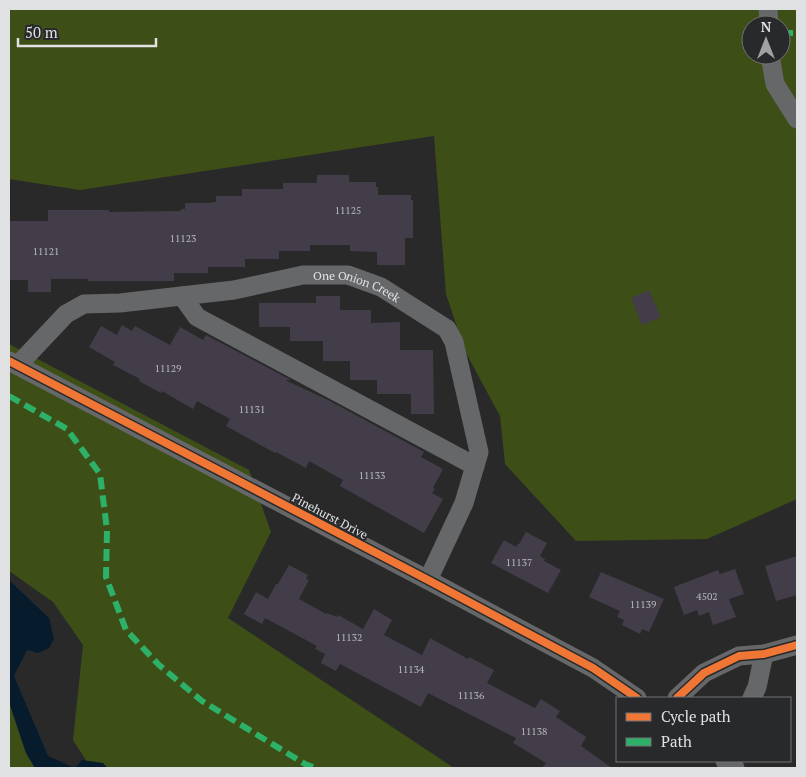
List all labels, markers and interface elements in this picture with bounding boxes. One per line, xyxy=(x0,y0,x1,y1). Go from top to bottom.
scale bar xyxy=(18,15,155,47)
north arrow xyxy=(741,15,791,65)
text: N xyxy=(761,17,772,36)
text: 50 m xyxy=(25,22,58,42)
house number: 11125 xyxy=(335,204,361,217)
house number: 11123 xyxy=(170,232,196,245)
house number: 11121 xyxy=(33,245,59,258)
street label: One Onion Creek xyxy=(313,268,404,306)
house number: 11129 xyxy=(155,362,181,375)
house number: 11131 xyxy=(239,403,265,416)
house number: 11133 xyxy=(359,469,385,482)
street label: Pinehurst Drive xyxy=(290,490,370,542)
house number: 11137 xyxy=(506,556,532,569)
house number: 4502 xyxy=(696,590,718,603)
house number: 11139 xyxy=(630,598,656,611)
house number: 11132 xyxy=(336,631,362,644)
house number: 11134 xyxy=(398,663,425,676)
house number: 11136 xyxy=(458,689,485,702)
legend xyxy=(616,697,791,762)
text: Cycle path xyxy=(661,706,731,726)
house number: 11138 xyxy=(521,725,547,738)
text: Path xyxy=(661,731,692,751)

